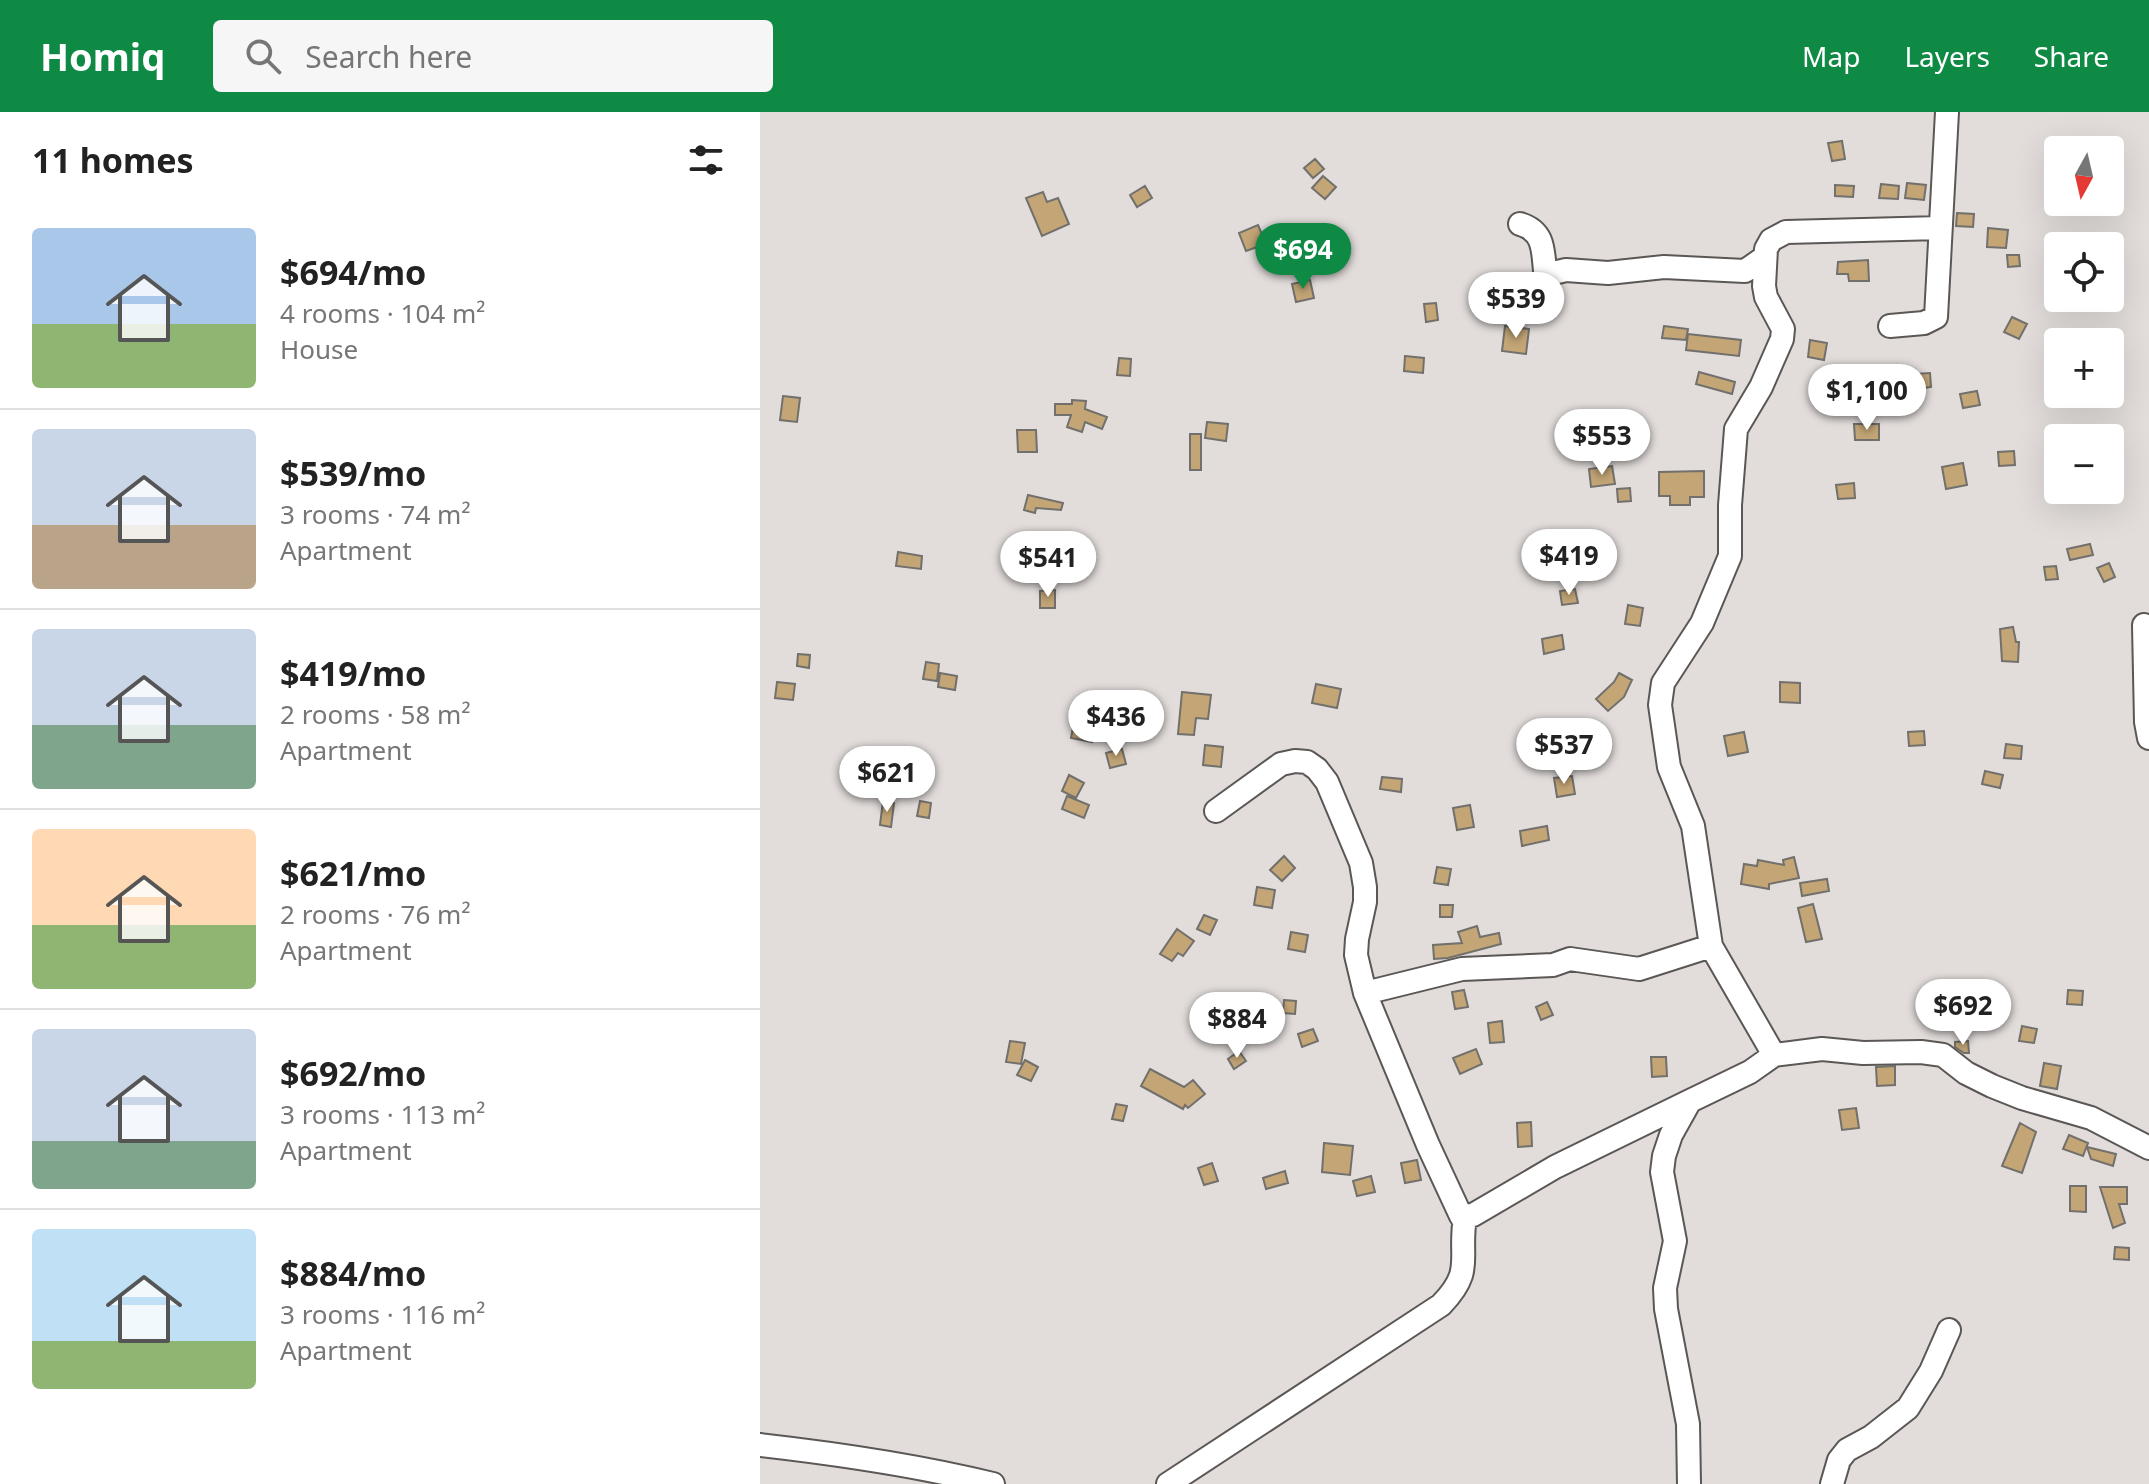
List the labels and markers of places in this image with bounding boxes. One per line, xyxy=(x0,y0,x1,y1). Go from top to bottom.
pin: $694 xyxy=(1256,223,1350,291)
pin: $539 xyxy=(1469,272,1563,340)
pin: $1,100 xyxy=(1802,364,1932,432)
pin: $553 xyxy=(1555,409,1649,477)
pin: $419 xyxy=(1522,529,1616,597)
pin: $541 xyxy=(1001,531,1095,599)
pin: $436 xyxy=(1069,690,1163,758)
pin: $537 xyxy=(1517,718,1611,786)
pin: $621 xyxy=(840,746,934,814)
pin: $692 xyxy=(1916,979,2010,1047)
pin: $884 xyxy=(1190,992,1284,1060)

